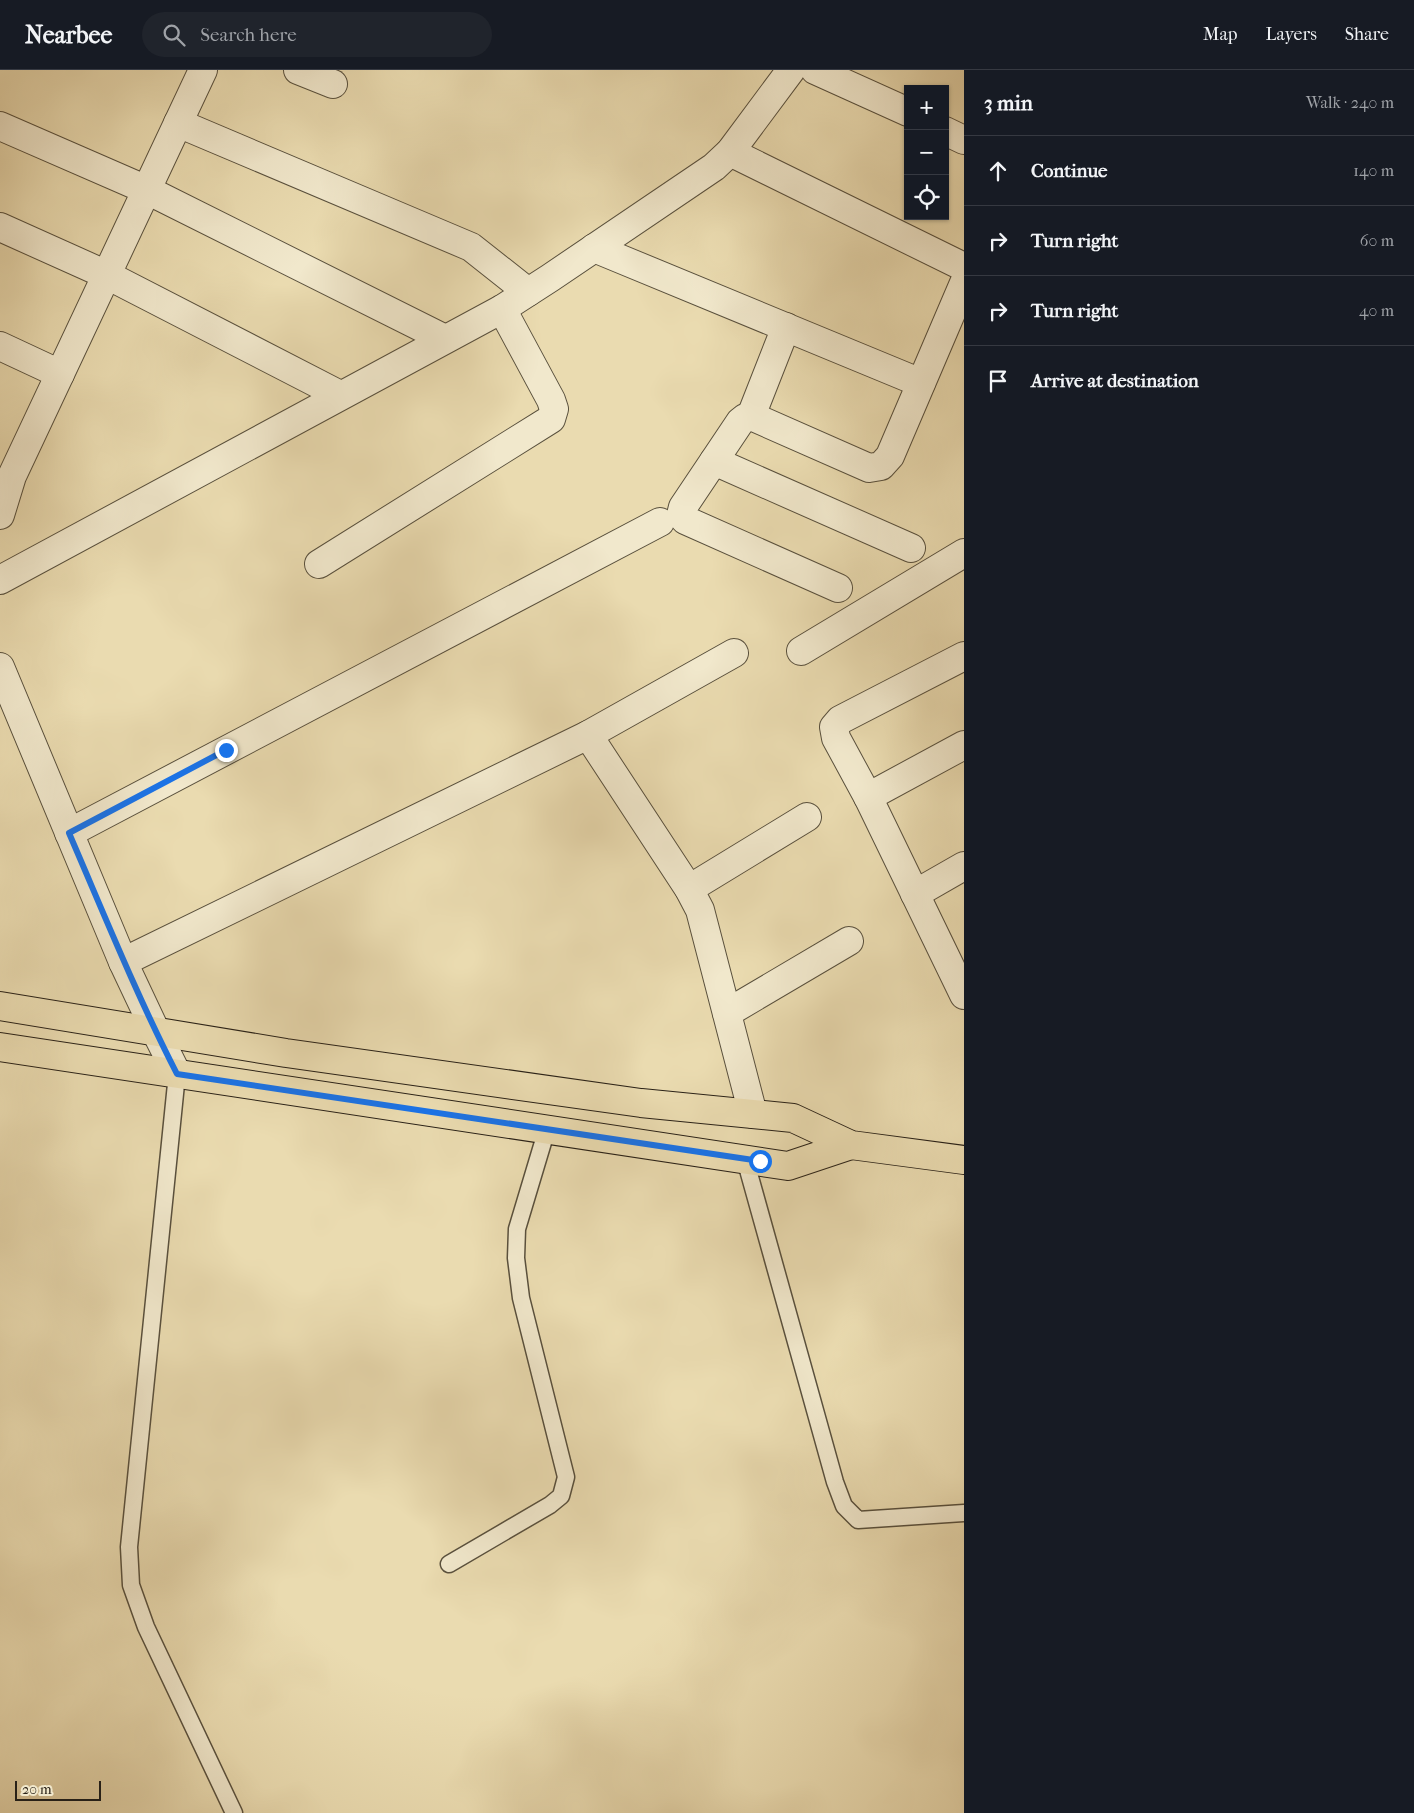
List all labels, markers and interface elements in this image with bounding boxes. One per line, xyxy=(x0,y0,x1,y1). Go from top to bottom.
search box xyxy=(142,12,492,57)
text: Nearbee xyxy=(25,21,112,49)
icon: search xyxy=(160,21,188,49)
text: Search here xyxy=(200,24,297,46)
text: Map xyxy=(1203,24,1237,45)
text: Layers xyxy=(1265,24,1317,45)
text: Share xyxy=(1345,24,1389,45)
map controls xyxy=(904,85,949,220)
button: + xyxy=(904,85,949,130)
text: 3 min xyxy=(984,91,1033,115)
text: Walk · 240 m xyxy=(1306,93,1394,112)
button: − xyxy=(904,130,949,175)
icon: ahead xyxy=(984,157,1012,185)
text: Continue xyxy=(1031,160,1107,182)
text: 140 m xyxy=(1353,161,1394,180)
button: locate xyxy=(904,175,949,220)
icon: right xyxy=(984,227,1012,255)
text: Turn right xyxy=(1031,230,1118,252)
text: 60 m xyxy=(1360,231,1394,250)
icon: right xyxy=(984,297,1012,325)
text: Turn right xyxy=(1031,300,1118,322)
text: 40 m xyxy=(1359,301,1394,320)
icon: arrive xyxy=(984,367,1012,395)
text: Arrive at destination xyxy=(1031,370,1199,392)
route end xyxy=(215,739,238,762)
route start xyxy=(749,1150,772,1173)
scale bar xyxy=(15,1778,101,1801)
text: 20 m xyxy=(22,1781,52,1798)

